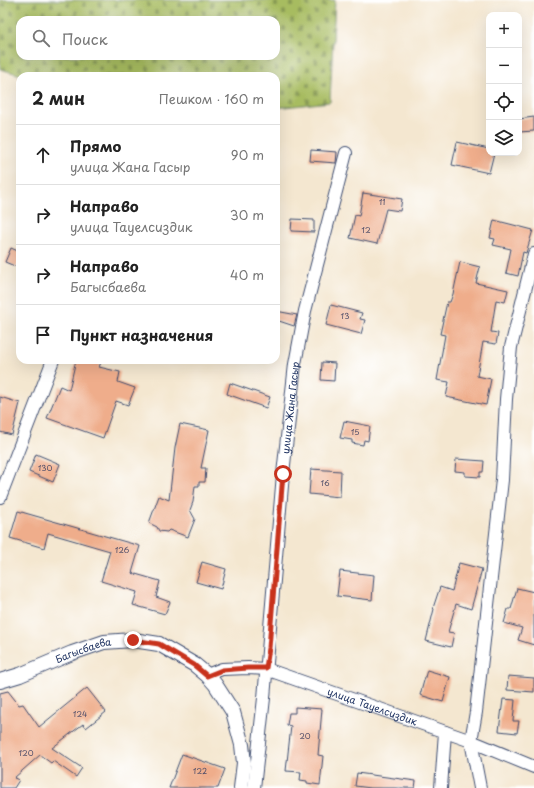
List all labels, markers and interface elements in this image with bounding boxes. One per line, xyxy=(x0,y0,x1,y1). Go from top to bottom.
map controls xyxy=(486,12,522,156)
button: + xyxy=(486,12,522,48)
search box xyxy=(16,16,280,60)
icon: search xyxy=(30,27,52,49)
text: Поиск xyxy=(62,27,108,50)
button: − xyxy=(486,48,522,84)
button: locate xyxy=(486,84,522,120)
text: 2 мин xyxy=(32,85,85,111)
text: Пешком · 160 m xyxy=(159,89,264,108)
button: layers xyxy=(486,120,522,156)
text: Прямо xyxy=(70,134,121,157)
icon: ahead xyxy=(32,144,54,166)
text: 90 m xyxy=(231,145,264,164)
text: улица Жана Гасыр xyxy=(70,157,190,176)
text: Направо xyxy=(70,194,139,217)
house number: 11 xyxy=(379,196,385,208)
icon: right xyxy=(32,204,54,226)
text: 30 m xyxy=(230,205,264,224)
text: улица Тауелсиздик xyxy=(70,217,193,236)
house number: 12 xyxy=(361,224,371,236)
text: Направо xyxy=(70,254,139,277)
icon: right xyxy=(32,264,54,286)
text: 40 m xyxy=(230,265,264,284)
text: Багысбаева xyxy=(70,277,146,296)
house number: 13 xyxy=(341,310,349,322)
text: Пункт назначения xyxy=(70,323,213,346)
icon: arrive xyxy=(32,324,54,346)
street label: улица Жана Гасыр xyxy=(277,361,302,455)
house number: 15 xyxy=(351,426,359,438)
house number: 130 xyxy=(38,462,53,474)
route start xyxy=(274,465,292,483)
house number: 16 xyxy=(320,477,330,489)
house number: 126 xyxy=(115,544,130,556)
route end xyxy=(124,631,142,649)
street label: Багысбаева xyxy=(53,633,112,666)
street label: улица Тауелсиздик xyxy=(326,683,420,729)
house number: 124 xyxy=(73,708,87,720)
house number: 20 xyxy=(299,730,311,742)
house number: 120 xyxy=(18,747,34,759)
house number: 122 xyxy=(193,765,207,777)

